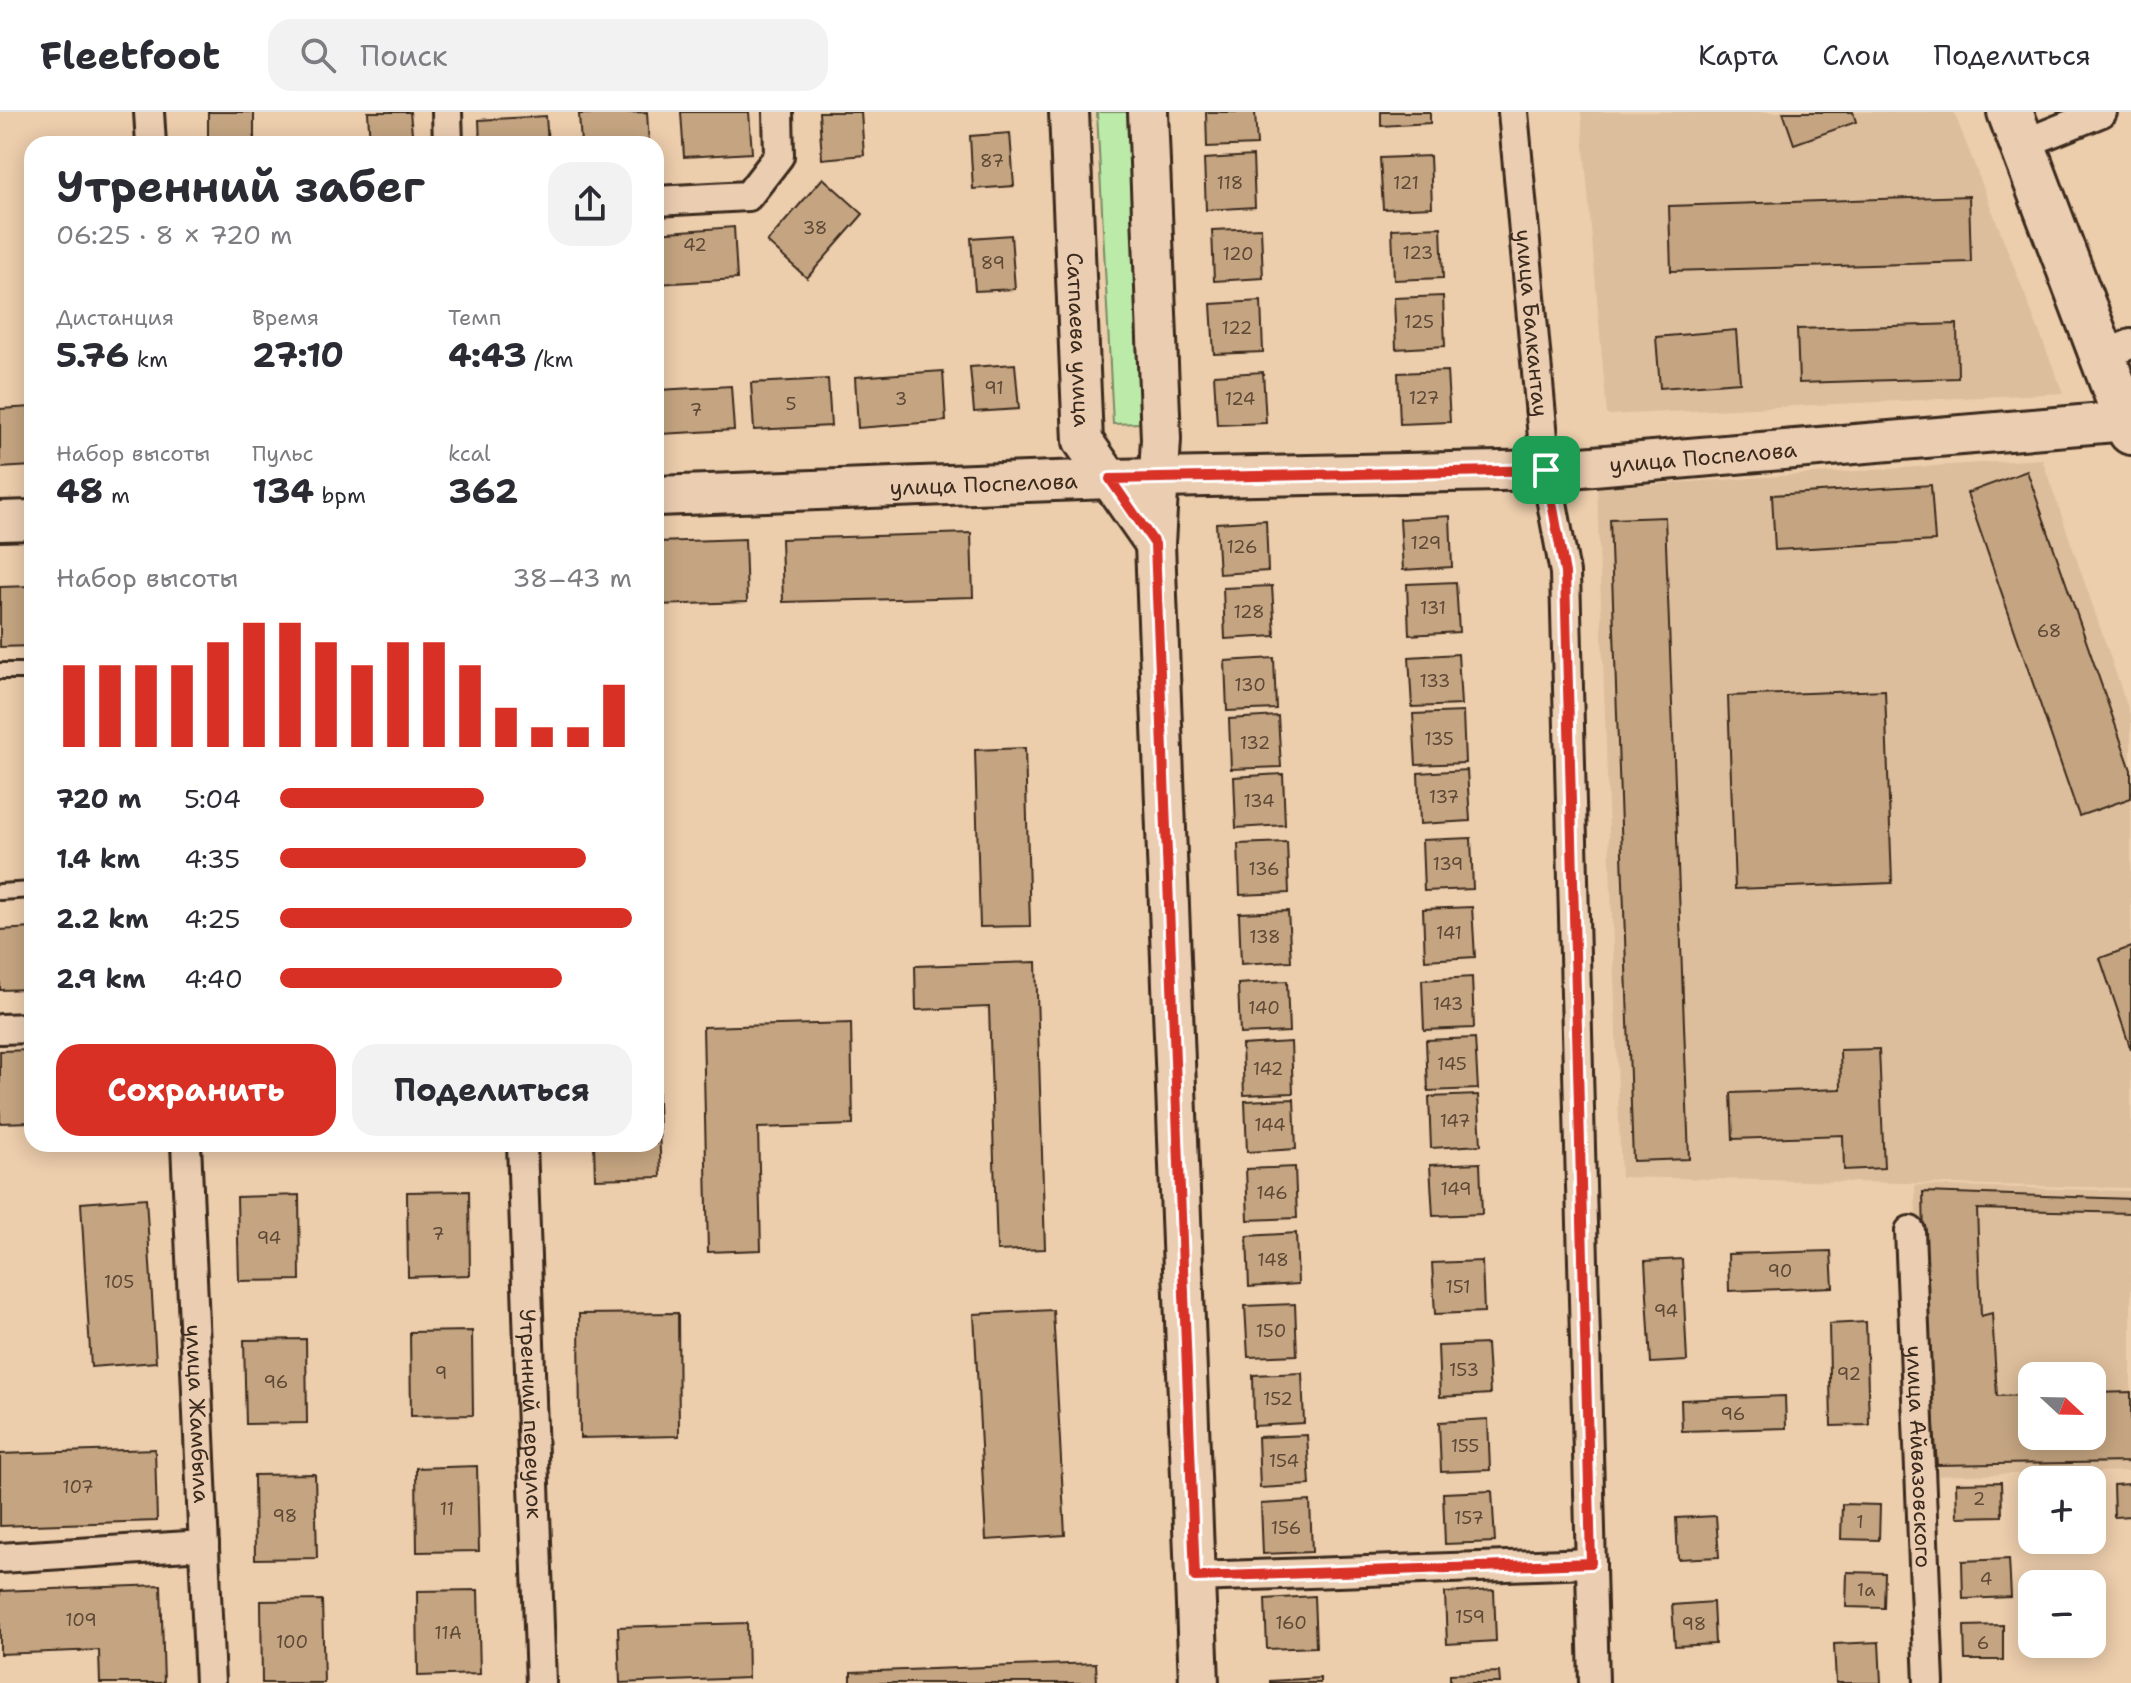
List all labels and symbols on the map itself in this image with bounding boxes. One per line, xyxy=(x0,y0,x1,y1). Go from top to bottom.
house number: 87 xyxy=(980,149,1004,173)
house number: 118 xyxy=(1217,171,1243,195)
house number: 121 xyxy=(1393,171,1419,195)
house number: 38 xyxy=(803,216,827,240)
street label: улица Балкантау xyxy=(1509,228,1555,418)
house number: 42 xyxy=(683,233,707,257)
house number: 123 xyxy=(1403,241,1433,265)
house number: 120 xyxy=(1222,242,1254,266)
house number: 89 xyxy=(981,251,1005,275)
street label: Сатпаева улица xyxy=(1060,252,1096,428)
house number: 125 xyxy=(1404,310,1434,334)
house number: 122 xyxy=(1222,316,1252,340)
house number: 91 xyxy=(984,376,1004,400)
house number: 127 xyxy=(1409,386,1439,410)
house number: 3 xyxy=(895,387,907,411)
house number: 124 xyxy=(1225,387,1255,411)
house number: 5 xyxy=(785,392,797,416)
house number: 7 xyxy=(690,398,702,422)
street label: улица Поспелова xyxy=(1608,435,1798,480)
pin xyxy=(1512,436,1580,504)
street label: улица Поспелова xyxy=(889,466,1079,502)
house number: 129 xyxy=(1411,531,1441,555)
house number: 126 xyxy=(1226,535,1258,559)
house number: 131 xyxy=(1420,596,1446,620)
house number: 128 xyxy=(1233,600,1265,624)
house number: 68 xyxy=(2037,619,2061,643)
house number: 133 xyxy=(1420,669,1450,693)
house number: 130 xyxy=(1234,673,1266,697)
house number: 135 xyxy=(1424,727,1454,751)
house number: 132 xyxy=(1240,731,1270,755)
house number: 137 xyxy=(1429,785,1459,809)
house number: 134 xyxy=(1243,789,1275,813)
house number: 139 xyxy=(1433,852,1463,876)
house number: 136 xyxy=(1248,857,1280,881)
house number: 141 xyxy=(1436,921,1462,945)
house number: 138 xyxy=(1249,925,1281,949)
house number: 143 xyxy=(1433,992,1463,1016)
house number: 140 xyxy=(1248,996,1280,1020)
house number: 145 xyxy=(1437,1052,1467,1076)
house number: 142 xyxy=(1253,1057,1283,1081)
house number: 147 xyxy=(1440,1109,1470,1133)
house number: 144 xyxy=(1254,1113,1286,1137)
house number: 149 xyxy=(1440,1177,1472,1201)
house number: 146 xyxy=(1256,1181,1288,1205)
house number: 7 xyxy=(432,1222,444,1246)
house number: 94 xyxy=(257,1226,281,1250)
house number: 148 xyxy=(1257,1248,1289,1272)
house number: 90 xyxy=(1768,1259,1792,1283)
house number: 105 xyxy=(104,1270,134,1294)
house number: 151 xyxy=(1445,1275,1471,1299)
house number: 94 xyxy=(1654,1299,1678,1323)
street label: Утренний переулок xyxy=(513,1308,549,1520)
house number: 150 xyxy=(1256,1319,1286,1343)
street label: улица Жамбыла xyxy=(179,1324,216,1504)
street label: улица Айвазовского xyxy=(1900,1345,1938,1569)
house number: 153 xyxy=(1449,1358,1479,1382)
house number: 9 xyxy=(435,1361,447,1385)
house number: 92 xyxy=(1837,1362,1861,1386)
north arrow xyxy=(2018,1362,2106,1450)
house number: 96 xyxy=(264,1370,288,1394)
house number: 152 xyxy=(1263,1387,1293,1411)
house number: 96 xyxy=(1721,1402,1745,1426)
house number: 155 xyxy=(1451,1434,1479,1458)
house number: 154 xyxy=(1269,1449,1299,1473)
house number: 107 xyxy=(62,1475,94,1499)
house number: 2 xyxy=(1973,1487,1985,1511)
house number: 11 xyxy=(440,1497,454,1521)
house number: 98 xyxy=(273,1504,297,1528)
house number: 157 xyxy=(1454,1506,1484,1530)
house number: 1 xyxy=(1856,1510,1864,1534)
house number: 156 xyxy=(1271,1516,1301,1540)
house number: 4 xyxy=(1980,1567,1992,1591)
house number: 1а xyxy=(1857,1578,1875,1602)
house number: 159 xyxy=(1455,1605,1485,1629)
house number: 109 xyxy=(65,1608,97,1632)
house number: 160 xyxy=(1275,1611,1307,1635)
house number: 98 xyxy=(1682,1612,1706,1636)
house number: 11А xyxy=(434,1621,462,1645)
house number: 100 xyxy=(276,1630,308,1654)
house number: 6 xyxy=(1977,1631,1989,1655)

